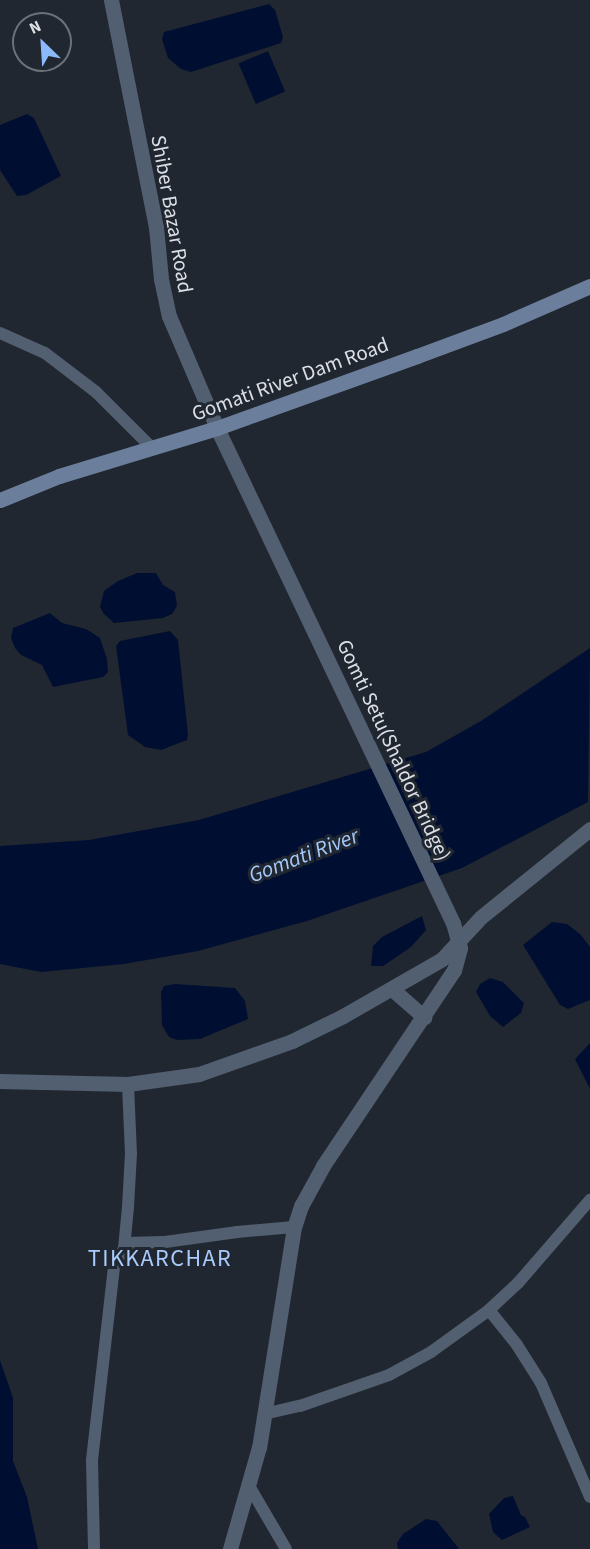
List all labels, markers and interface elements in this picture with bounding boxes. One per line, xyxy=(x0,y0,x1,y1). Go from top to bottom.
north arrow xyxy=(12,12,72,72)
text: N xyxy=(26,15,45,40)
street label: Shiber Bazar Road xyxy=(146,133,198,295)
street label: Gomati River Dam Road xyxy=(188,332,392,426)
street label: Gomti Setu(Shaldor Bridge) xyxy=(332,635,456,865)
water label: Gomati River xyxy=(245,823,363,889)
district label: TIKKARCHAR xyxy=(88,1245,232,1273)

